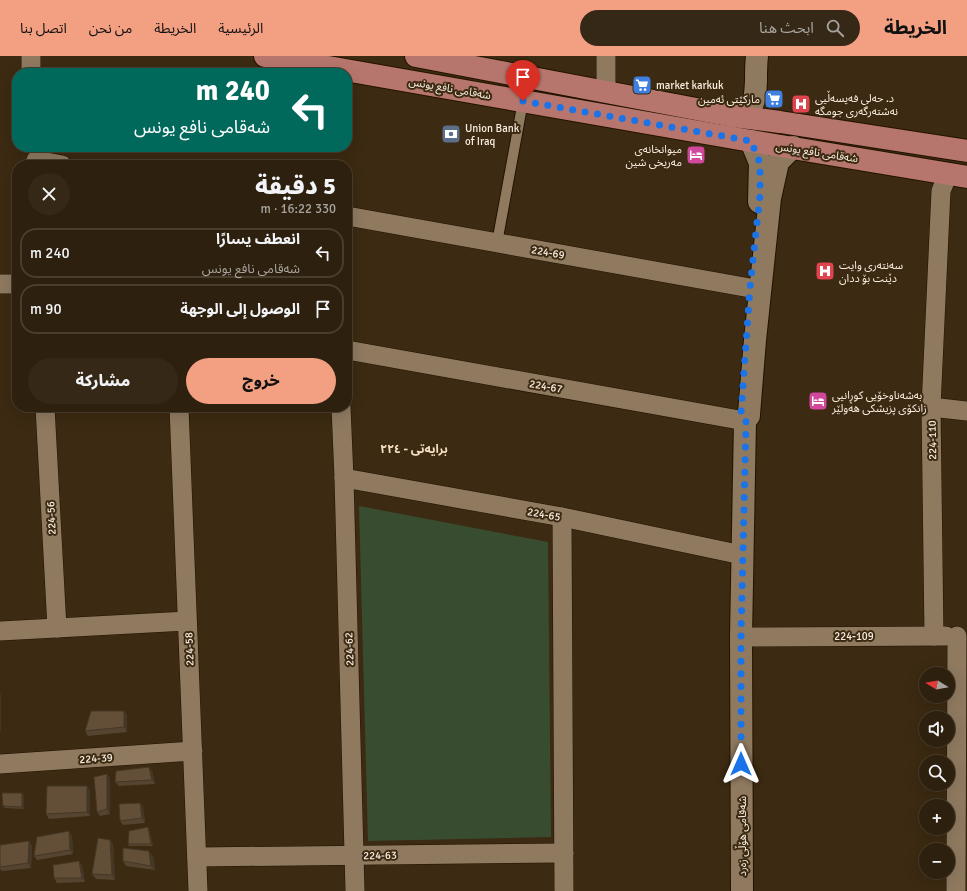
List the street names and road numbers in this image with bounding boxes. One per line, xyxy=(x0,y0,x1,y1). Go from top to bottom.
street label: شەقامی نافع یونس xyxy=(408,75,492,103)
street label: شەقامی نافع یونس xyxy=(775,140,859,166)
street label: 224-69 xyxy=(530,243,566,262)
street label: 224-67 xyxy=(528,377,564,396)
street label: 224-110 xyxy=(926,420,939,460)
street label: 224-56 xyxy=(44,501,59,535)
street label: 224-65 xyxy=(526,505,562,524)
street label: 224-109 xyxy=(834,630,874,643)
street label: 224-58 xyxy=(182,632,197,666)
street label: 224-62 xyxy=(342,632,357,666)
street label: 224-39 xyxy=(79,751,113,766)
street label: شەقامی هۆڵی زەرد xyxy=(734,795,749,876)
street label: 224-63 xyxy=(363,849,397,862)

